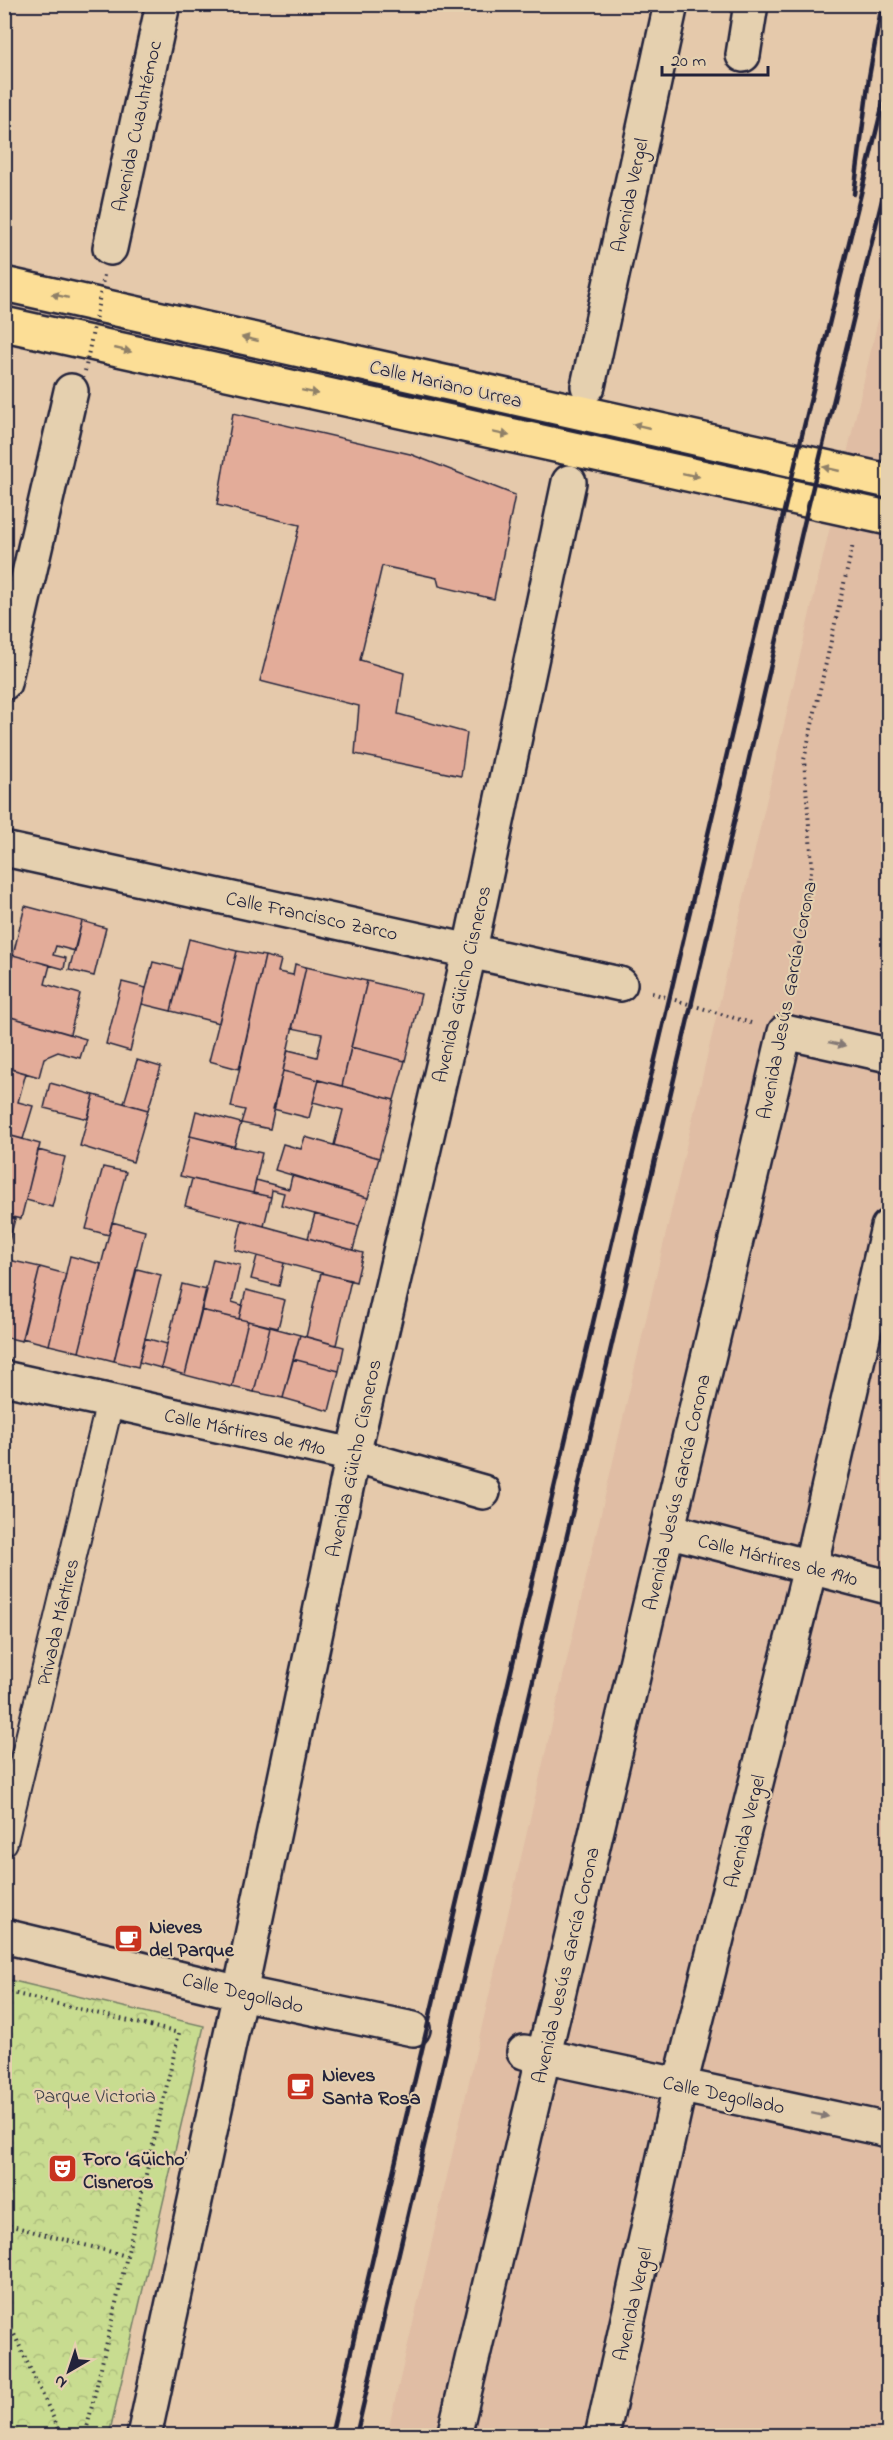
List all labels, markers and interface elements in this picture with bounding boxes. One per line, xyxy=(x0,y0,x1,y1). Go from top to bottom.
street label: Avenida Cuauhtémoc xyxy=(106,38,171,215)
scale bar xyxy=(662,39,768,77)
text: 20 m xyxy=(671,49,706,75)
street label: Avenida Vergel xyxy=(605,136,659,255)
one-way arrow xyxy=(51,291,69,301)
one-way arrow xyxy=(241,333,259,343)
one-way arrow xyxy=(114,346,132,356)
street label: Calle Mariano Urrea xyxy=(366,354,525,417)
one-way arrow xyxy=(301,388,320,398)
one-way arrow xyxy=(631,421,650,430)
one-way arrow xyxy=(492,430,511,439)
one-way arrow xyxy=(822,463,841,473)
one-way arrow xyxy=(682,471,701,480)
street label: Avenida Jesús García Corona xyxy=(751,879,826,1122)
street label: Avenida Güicho Cisneros xyxy=(427,883,500,1086)
street label: Calle Francisco Zarco xyxy=(223,885,400,950)
one-way arrow xyxy=(827,1040,846,1049)
street label: Avenida Güicho Cisneros xyxy=(320,1357,391,1560)
street label: Avenida Jesús García Corona xyxy=(637,1371,720,1614)
street label: Calle Mártires de 1910 xyxy=(161,1402,328,1465)
street label: Calle Mártires de 1910 xyxy=(694,1527,861,1595)
street label: Privada Mártires xyxy=(31,1556,88,1689)
street label: Avenida Vergel xyxy=(718,1772,775,1892)
street label: Avenida Jesús García Corona xyxy=(526,1844,609,2087)
place label: Nieves del Parque xyxy=(149,1914,235,1966)
cafe icon: Nieves del Parque xyxy=(112,1922,144,1954)
street label: Calle Degollado xyxy=(179,1966,306,2023)
place label: Nieves Santa Rosa xyxy=(322,2062,421,2114)
street label: Calle Degollado xyxy=(660,2069,787,2125)
cafe icon: Nieves Santa Rosa xyxy=(285,2070,317,2102)
park label: Parque Victoria xyxy=(34,2083,156,2112)
one-way arrow xyxy=(810,2111,829,2120)
place label: Foro ‘Güicho’ Cisneros xyxy=(82,2146,188,2198)
theatre icon: Foro ‘Güicho’ Cisneros xyxy=(46,2153,78,2185)
street label: Avenida Vergel xyxy=(607,2245,663,2365)
north arrow xyxy=(39,2341,99,2401)
text: N xyxy=(49,2368,73,2394)

